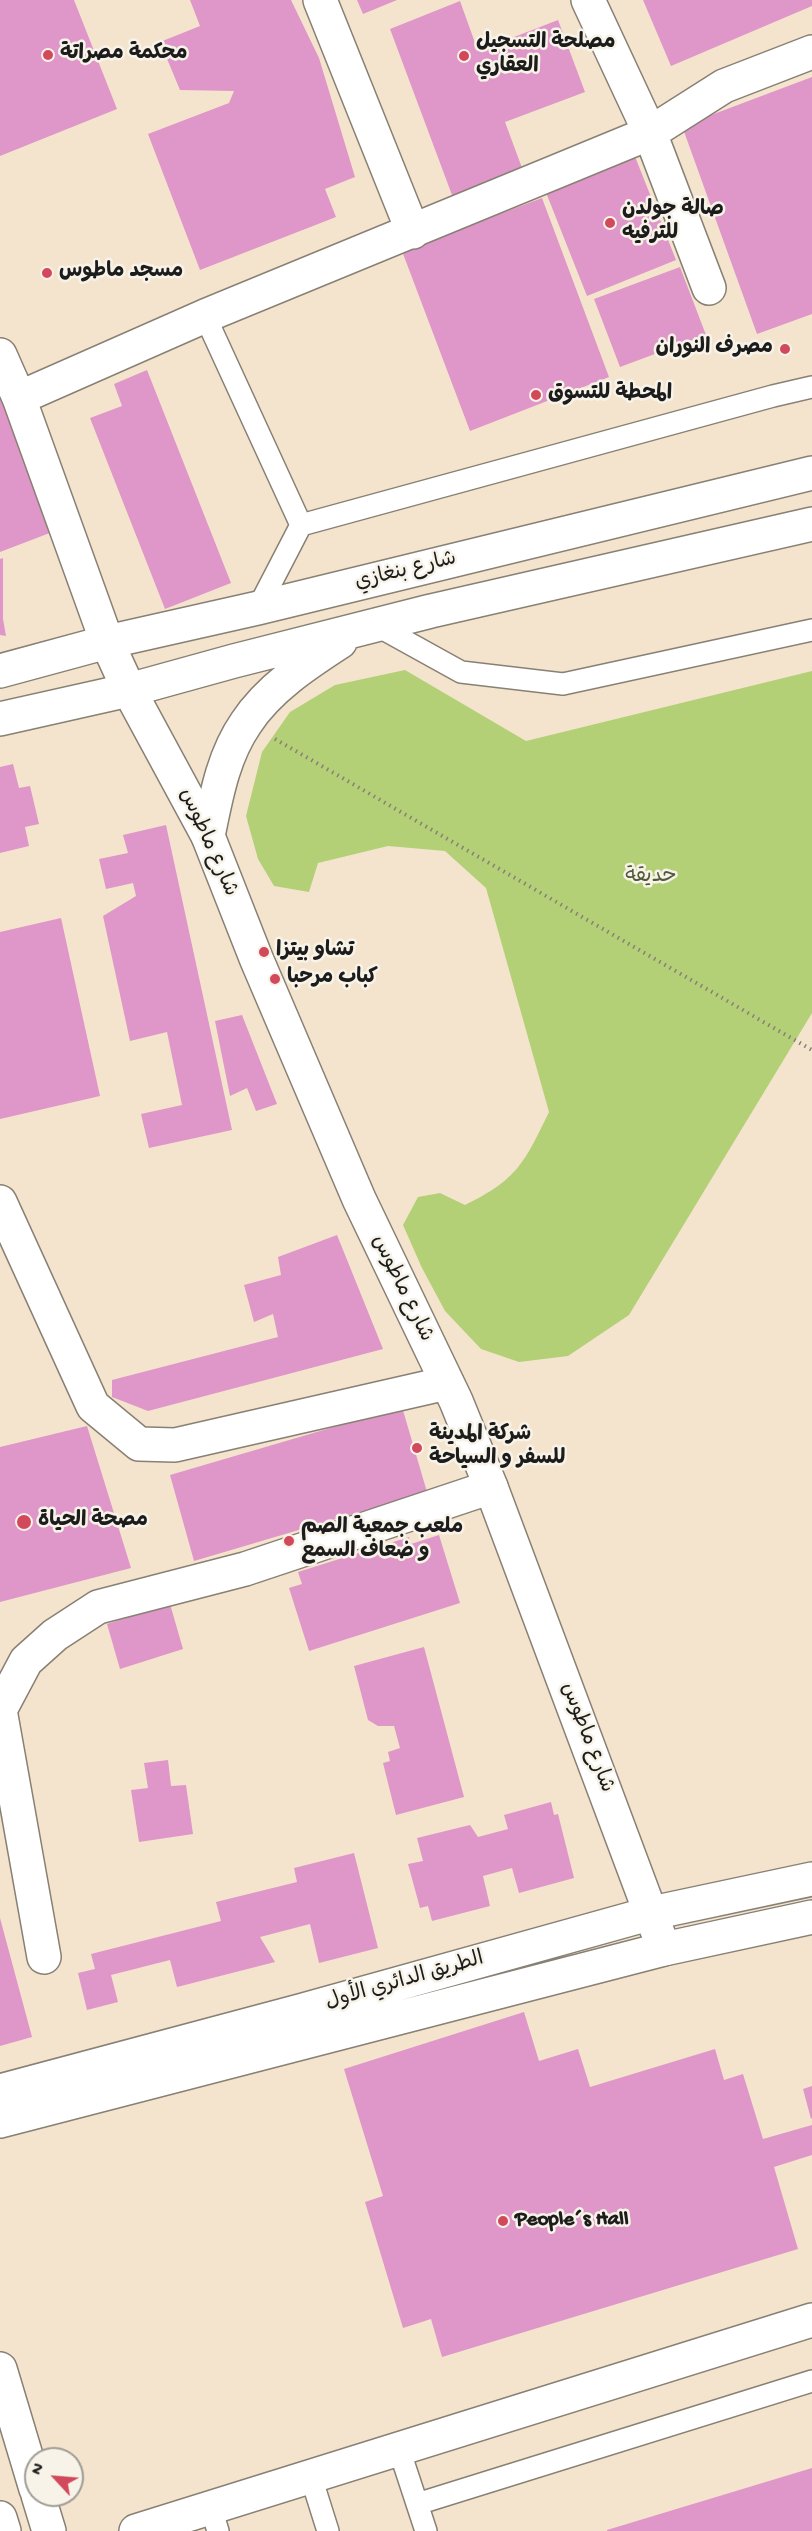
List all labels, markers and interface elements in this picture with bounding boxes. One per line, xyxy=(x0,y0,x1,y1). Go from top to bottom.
place label: مصلحة التسجيل العقاري xyxy=(476,31,615,81)
place label: محكمة مصراتة xyxy=(60,42,188,68)
marker: محكمة مصراتة xyxy=(41,48,55,62)
marker: مصلحة التسجيل العقاري xyxy=(457,49,471,63)
place label: صالة جولدن للترفيه xyxy=(622,198,724,248)
marker: صالة جولدن للترفيه xyxy=(603,216,617,230)
place label: مسجد ماطوس xyxy=(59,260,183,286)
marker: مسجد ماطوس xyxy=(40,266,54,280)
place label: مصرف النوران xyxy=(655,336,773,362)
marker: مصرف النوران xyxy=(778,342,792,356)
place label: المحطة للتسوق xyxy=(548,382,672,408)
marker: المحطة للتسوق xyxy=(529,388,543,402)
street label: شارع بنغازي xyxy=(353,547,459,597)
street label: شارع ماطوس xyxy=(172,785,242,901)
park label: حديقة xyxy=(625,865,677,891)
place label: تشاو بيتزا xyxy=(276,939,354,965)
marker: تشاو بيتزا xyxy=(257,945,271,959)
place label: كباب مرحبا xyxy=(287,966,378,992)
marker: كباب مرحبا xyxy=(268,972,282,986)
street label: شارع ماطوس xyxy=(364,1232,438,1346)
place label: شركة المدينة للسفر و السياحة xyxy=(429,1423,565,1473)
marker: شركة المدينة للسفر و السياحة xyxy=(410,1441,424,1455)
place label: مصحة الحياة xyxy=(38,1509,148,1535)
marker: مصحة الحياة xyxy=(15,1513,33,1531)
place label: ملعب جمعية الصم و ضعاف السمع xyxy=(301,1516,463,1566)
marker: ملعب جمعية الصم و ضعاف السمع xyxy=(282,1534,296,1548)
street label: شارع ماطوس xyxy=(554,1680,618,1796)
street label: الطريق الدائري الأول xyxy=(323,1947,487,2017)
place label: People´s Hall xyxy=(515,2208,629,2234)
marker: People´s Hall xyxy=(496,2214,510,2228)
north arrow xyxy=(24,2447,84,2507)
text: N xyxy=(28,2461,50,2479)

